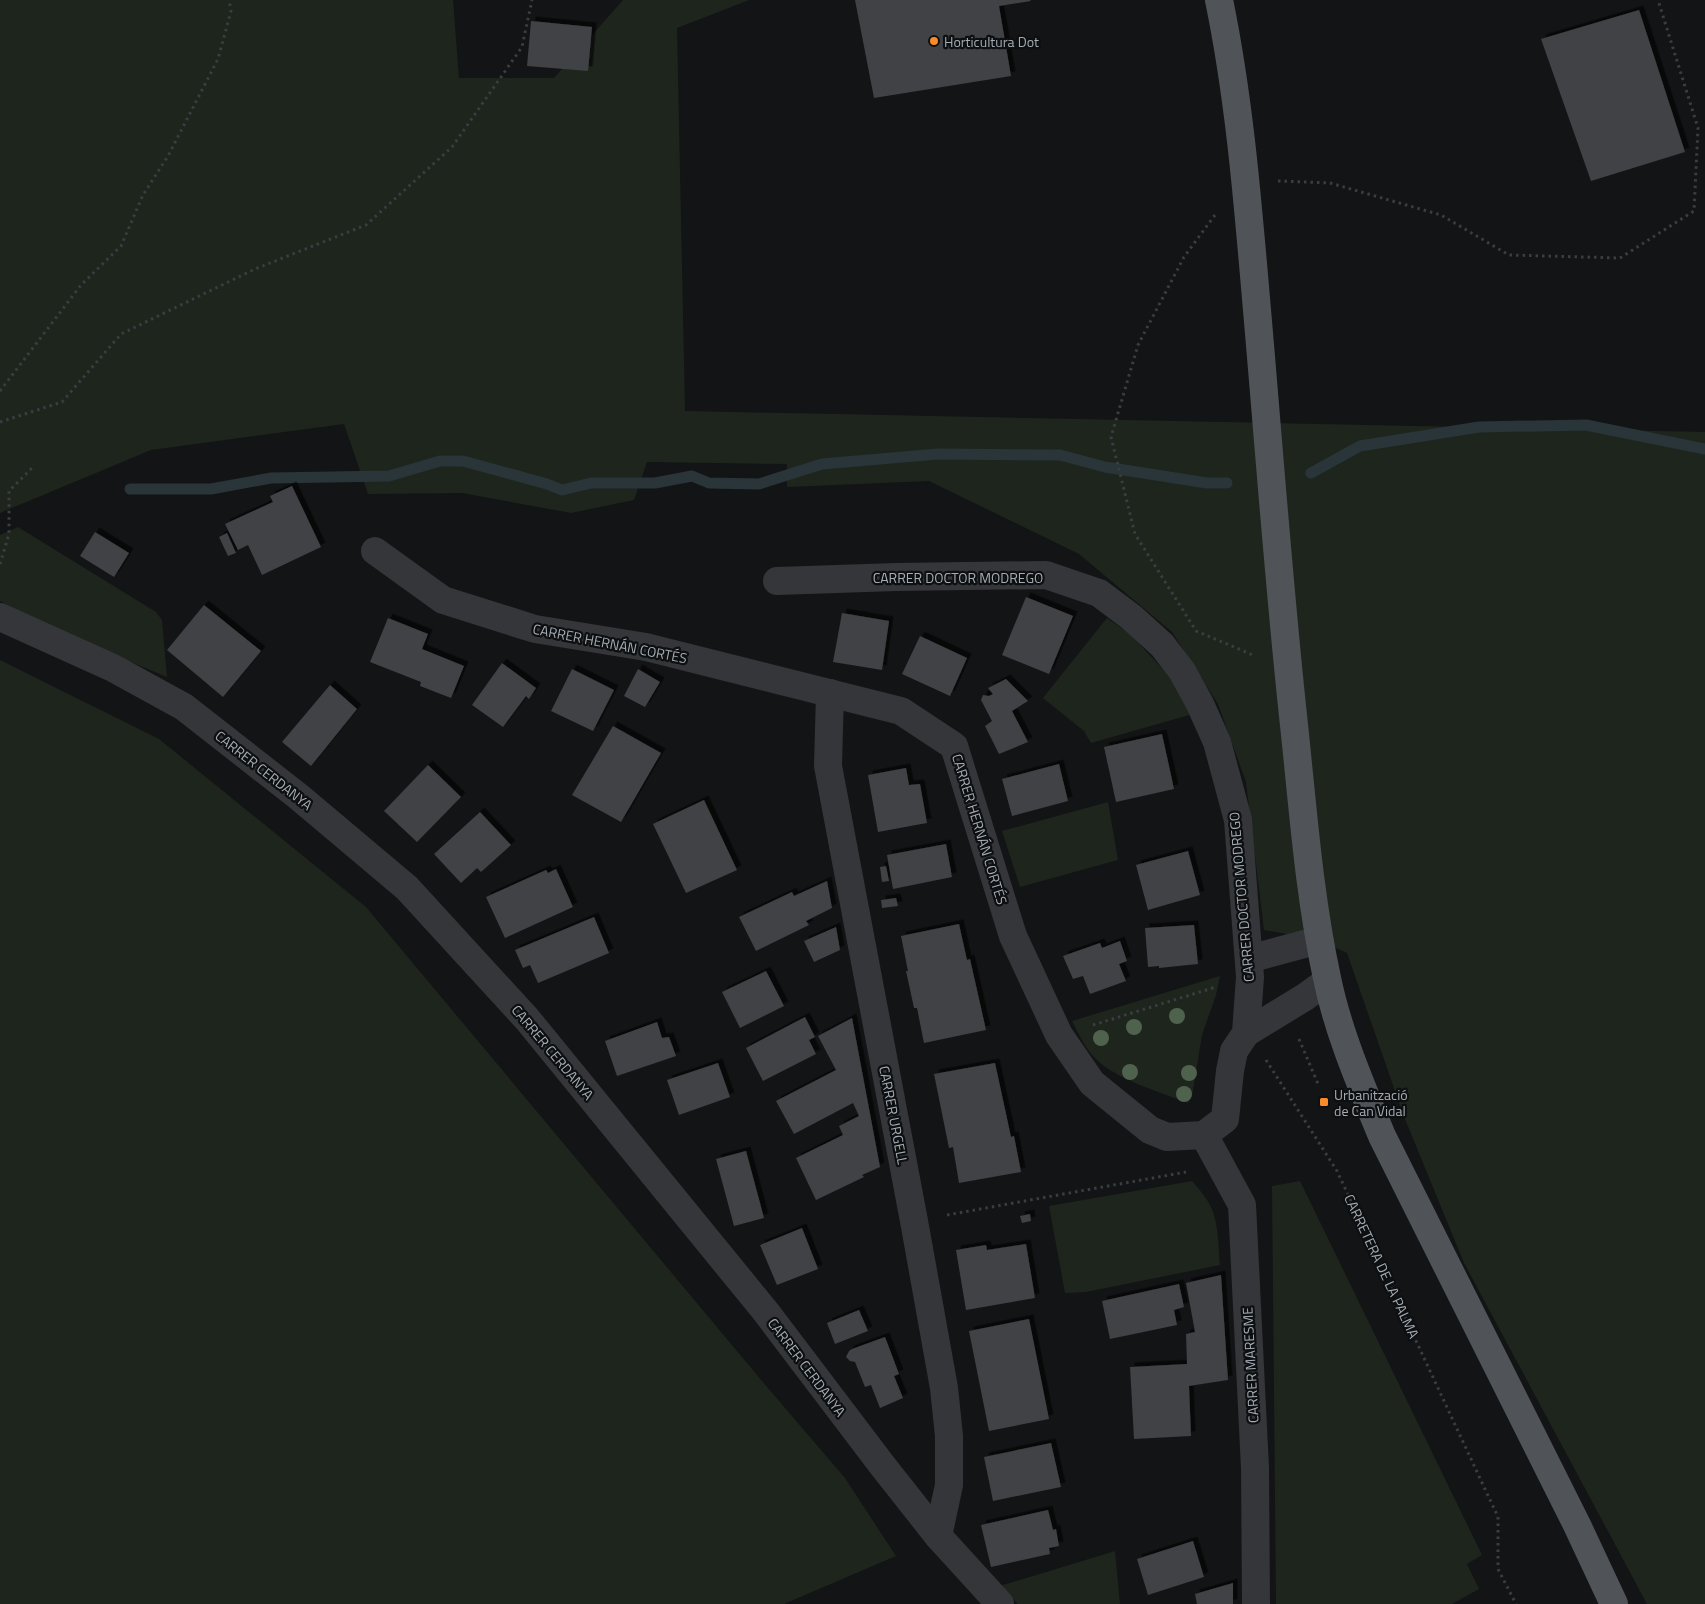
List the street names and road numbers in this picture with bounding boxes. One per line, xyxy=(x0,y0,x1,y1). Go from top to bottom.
street label: CARRER DOCTOR MODREGO xyxy=(873,567,1043,588)
street label: CARRER HERNÁN CORTÉS xyxy=(531,618,689,668)
street label: CARRER CERDANYA xyxy=(211,725,318,815)
street label: CARRER HERNÁN CORTÉS xyxy=(947,751,1013,907)
street label: CARRER DOCTOR MODREGO xyxy=(1223,811,1259,983)
street label: CARRER CERDANYA xyxy=(507,1000,600,1105)
street label: CARRER URGELL xyxy=(874,1064,914,1166)
street label: CARRETERA DE LA PALMA xyxy=(1339,1190,1425,1342)
street label: CARRER MARESME xyxy=(1236,1306,1264,1424)
street label: CARRER CERDANYA xyxy=(763,1313,851,1421)

